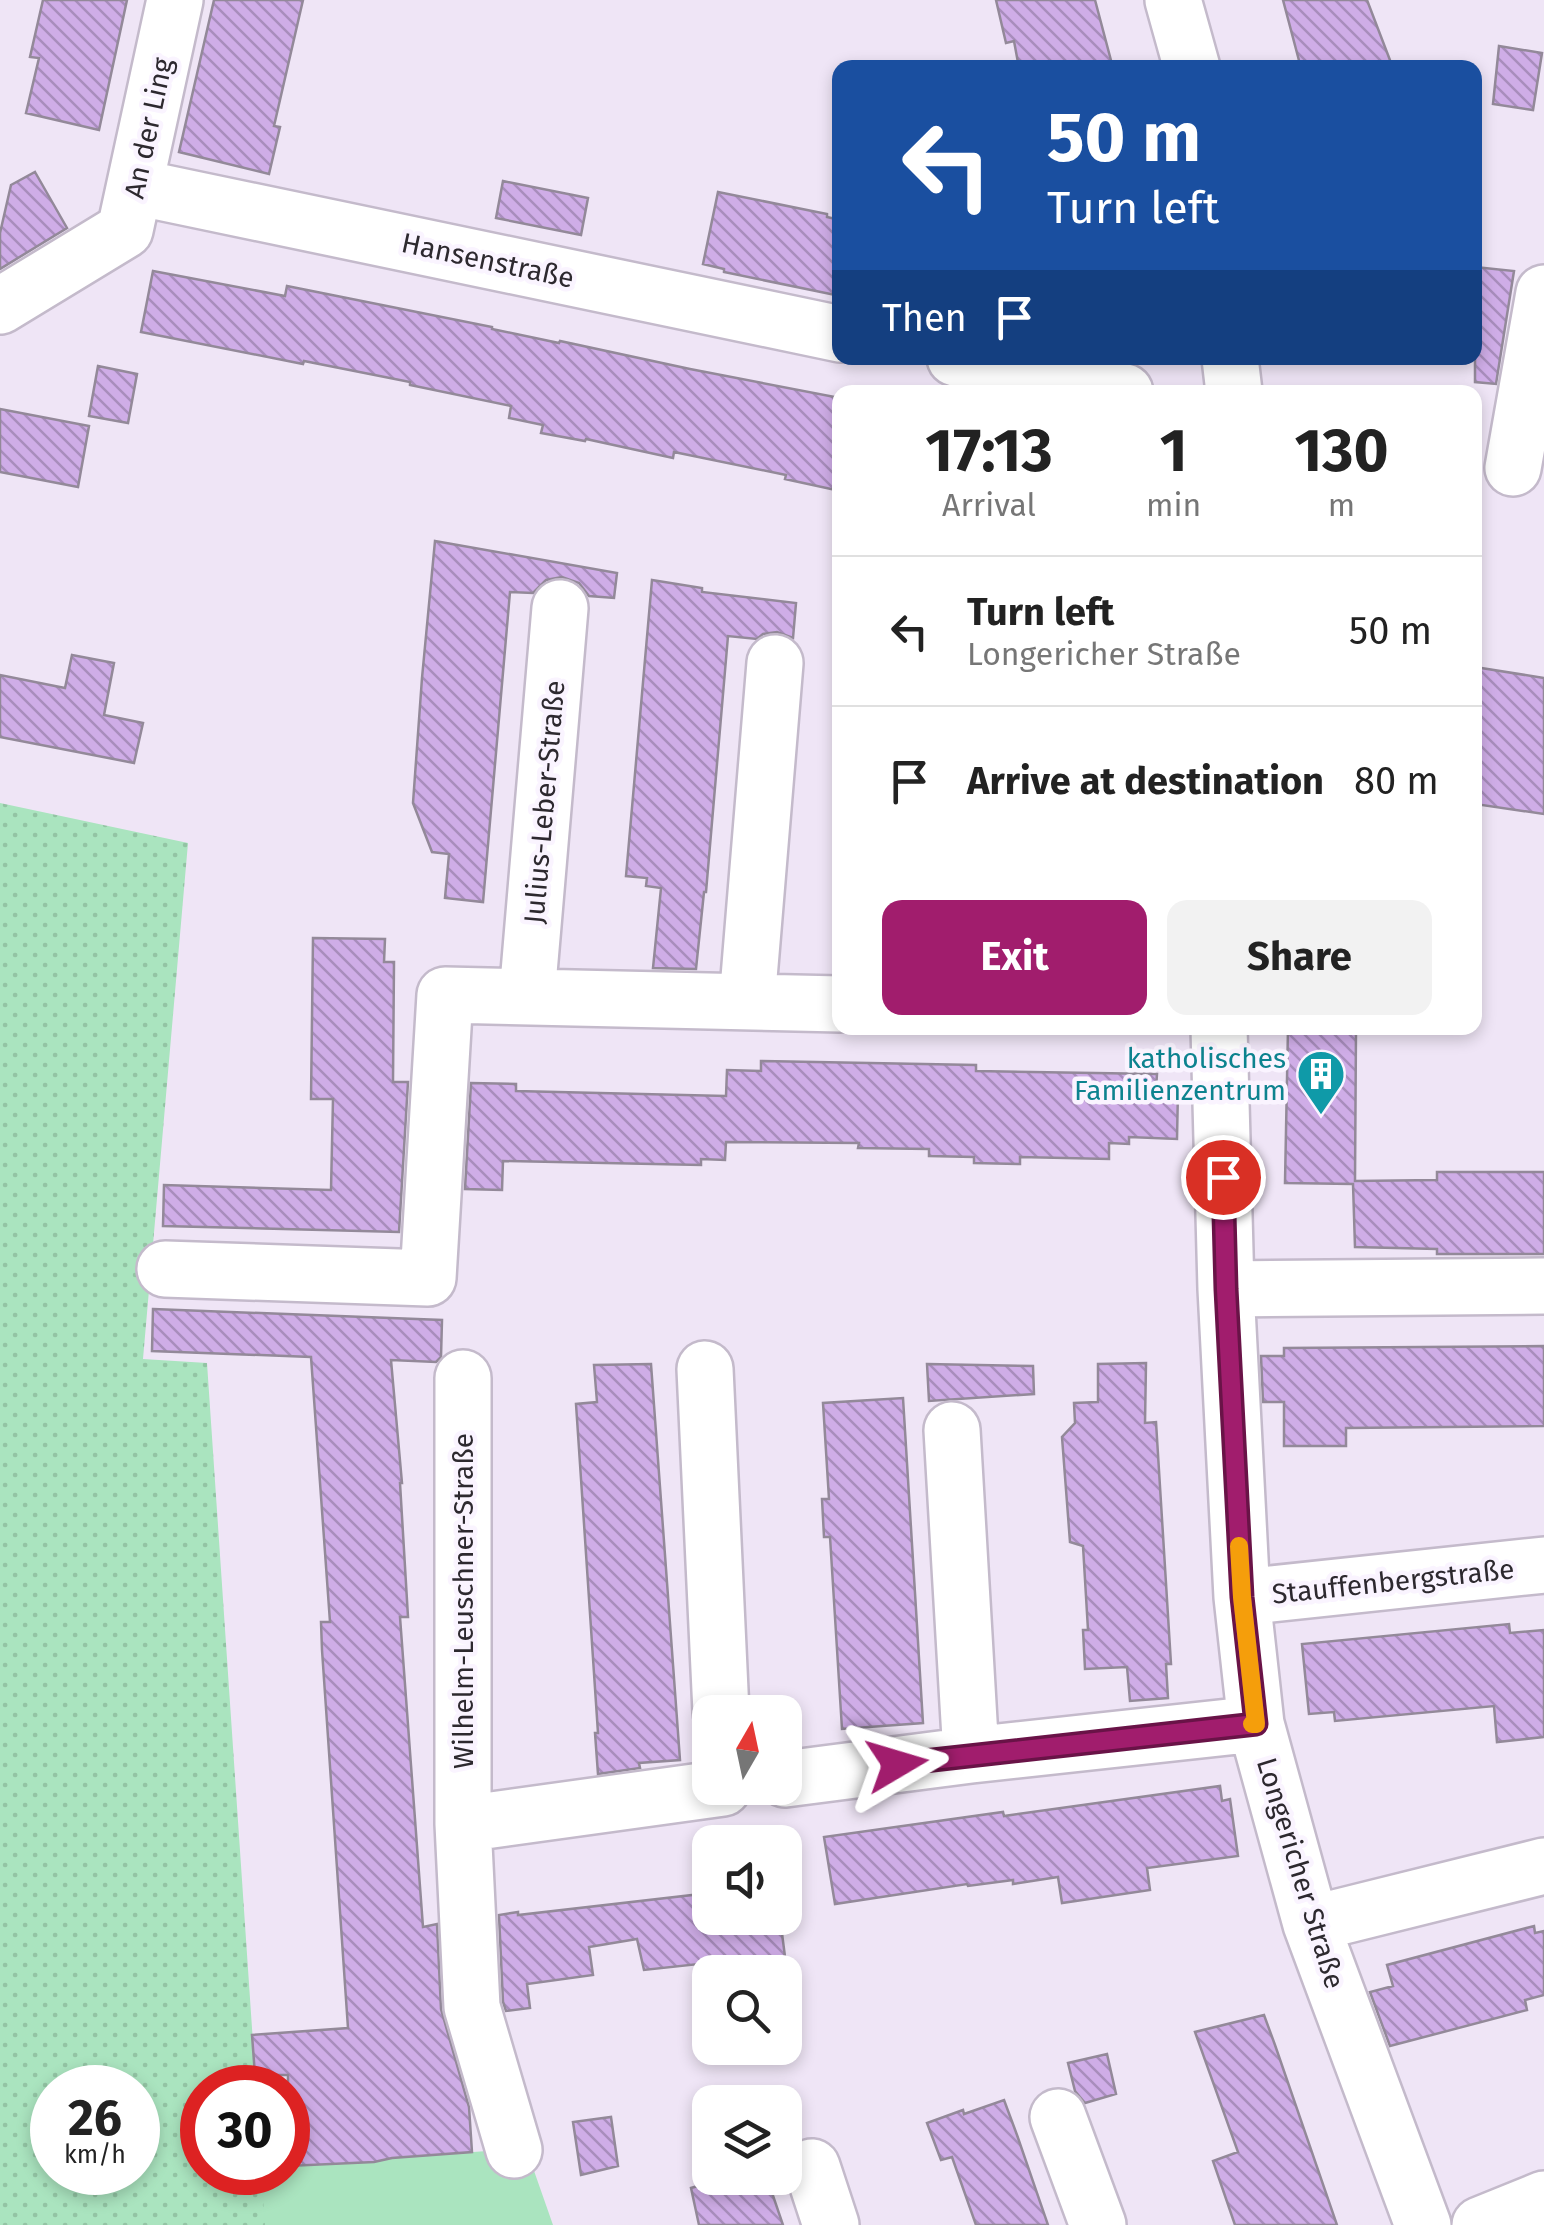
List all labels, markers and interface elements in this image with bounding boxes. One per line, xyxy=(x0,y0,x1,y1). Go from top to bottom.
street label: An der Ling xyxy=(117,54,180,201)
text: 50 m xyxy=(1047,96,1201,180)
icon: left xyxy=(882,100,1012,230)
text: Turn left xyxy=(1047,181,1219,235)
street label: Hansenstraße xyxy=(399,226,577,295)
icon: arrive xyxy=(987,290,1042,345)
text: Then xyxy=(882,295,967,341)
text: 17:13 xyxy=(925,415,1053,487)
text: 1 xyxy=(1160,415,1188,487)
text: 130 xyxy=(1295,415,1389,487)
text: Arrival xyxy=(942,486,1036,524)
text: min xyxy=(1146,486,1201,524)
text: m xyxy=(1328,486,1355,524)
text: Turn left xyxy=(967,589,1114,635)
icon: left xyxy=(882,604,937,659)
text: 50 m xyxy=(1349,608,1432,654)
text: Longericher Straße xyxy=(967,635,1241,673)
street label: Julius-Leber-Straße xyxy=(517,679,572,925)
icon: arrive xyxy=(882,754,937,809)
text: Arrive at destination xyxy=(967,758,1324,804)
text: 80 m xyxy=(1354,758,1439,804)
button: Exit xyxy=(882,900,1147,1015)
button: Share xyxy=(1167,900,1432,1015)
place label: katholisches Familienzentrum xyxy=(1074,1042,1286,1107)
building icon: katholisches Familienzentrum xyxy=(1295,1048,1347,1116)
pin xyxy=(1181,1135,1266,1220)
icon: arrive xyxy=(1196,1150,1251,1205)
street label: Wilhelm-Leuschner-Straße xyxy=(447,1433,480,1769)
street label: Stauffenbergstraße xyxy=(1270,1552,1516,1611)
north arrow xyxy=(692,1695,802,1805)
map controls xyxy=(692,1695,802,2195)
position arrow xyxy=(845,1712,949,1816)
street label: Longericher Straße xyxy=(1250,1754,1351,1993)
button: sound xyxy=(692,1825,802,1935)
button: search xyxy=(692,1955,802,2065)
speed limit sign: 30 xyxy=(180,2065,310,2195)
button: layers xyxy=(692,2085,802,2195)
text: 26 xyxy=(68,2088,122,2148)
text: km/h xyxy=(64,2140,126,2170)

